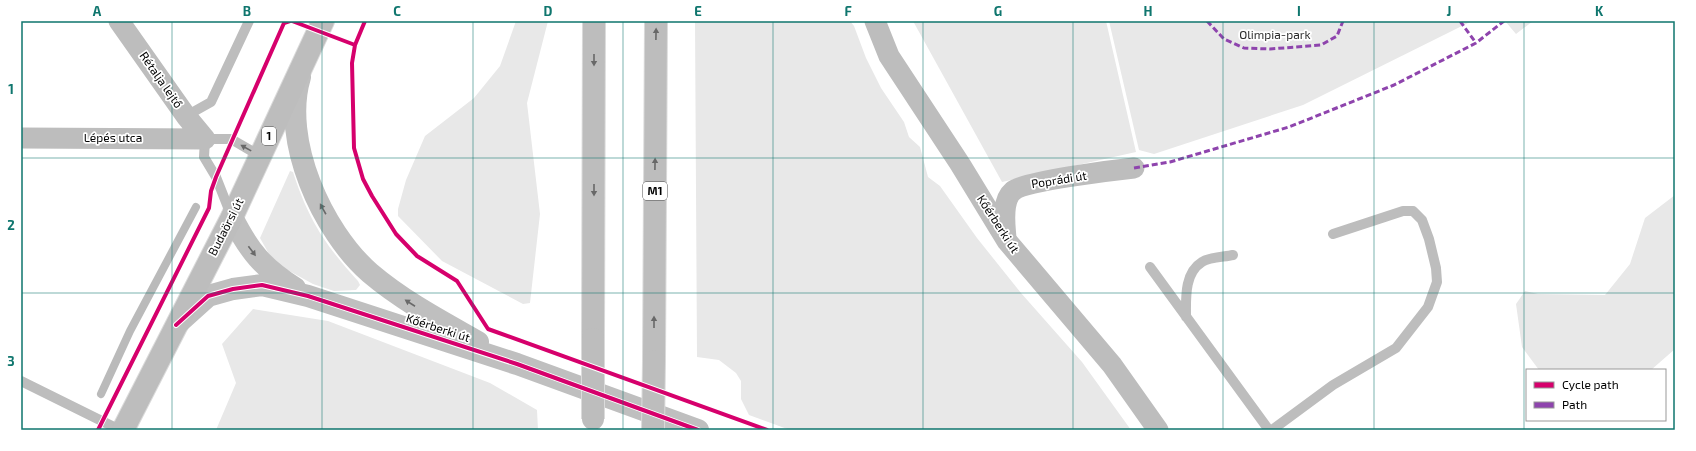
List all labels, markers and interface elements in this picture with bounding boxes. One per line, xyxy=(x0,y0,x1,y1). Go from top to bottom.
text: A xyxy=(93,3,102,19)
text: B xyxy=(243,3,251,19)
text: C xyxy=(393,3,401,19)
text: D xyxy=(544,3,553,19)
text: E xyxy=(694,3,702,19)
text: F xyxy=(844,3,852,19)
text: G xyxy=(994,3,1002,19)
text: H xyxy=(1144,3,1153,19)
text: I xyxy=(1297,3,1301,19)
text: J xyxy=(1447,3,1451,19)
text: K xyxy=(1595,3,1604,19)
one-way arrow xyxy=(653,27,659,40)
park label: Olimpia-park xyxy=(1239,27,1311,41)
street label: Rétalja lejtő xyxy=(137,49,186,111)
one-way arrow xyxy=(591,54,597,67)
text: 1 xyxy=(8,81,14,97)
road number: 1 xyxy=(262,127,276,145)
street label: Lépés utca xyxy=(84,130,142,144)
one-way arrow xyxy=(240,144,252,151)
one-way arrow xyxy=(652,157,658,170)
street label: Poprádi út xyxy=(1030,168,1088,190)
road number: M1 xyxy=(643,182,667,200)
one-way arrow xyxy=(591,184,597,197)
street label: Kőérberki út xyxy=(975,192,1023,255)
street label: Budaörsi út xyxy=(205,195,246,258)
one-way arrow xyxy=(319,203,326,215)
text: 2 xyxy=(7,217,15,233)
one-way arrow xyxy=(247,245,256,256)
one-way arrow xyxy=(404,299,416,306)
street label: Kőérberki út xyxy=(405,310,472,344)
one-way arrow xyxy=(651,315,657,328)
text: 3 xyxy=(7,353,15,369)
legend xyxy=(1526,369,1666,421)
text: Cycle path xyxy=(1562,377,1619,391)
text: Path xyxy=(1562,397,1587,411)

